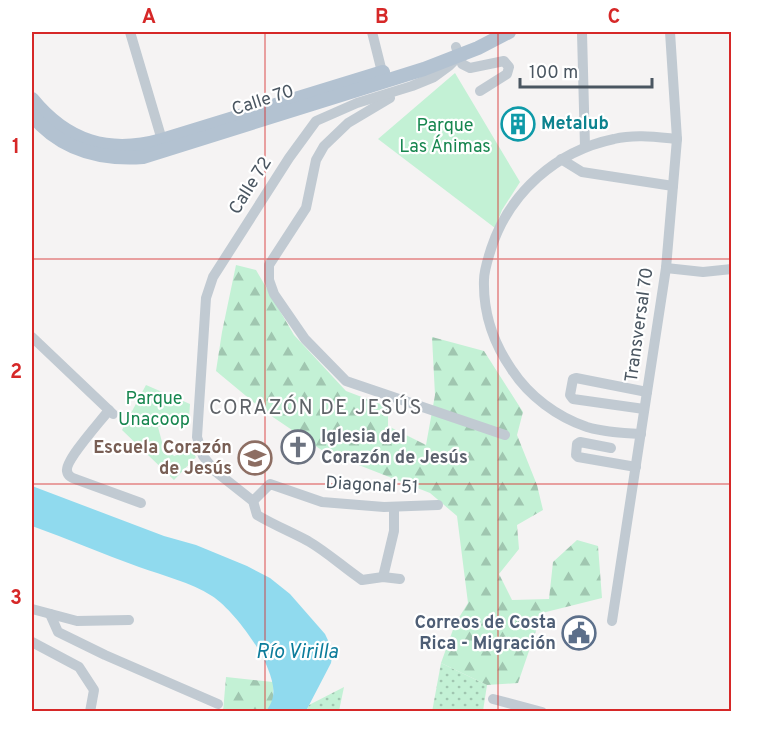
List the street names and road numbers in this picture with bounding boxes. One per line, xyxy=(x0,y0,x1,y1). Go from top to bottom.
street label: Calle 70 xyxy=(229,80,297,122)
street label: Calle 72 xyxy=(224,153,278,219)
street label: Transversal 70 xyxy=(621,266,659,384)
street label: Diagonal 51 xyxy=(325,472,419,500)

